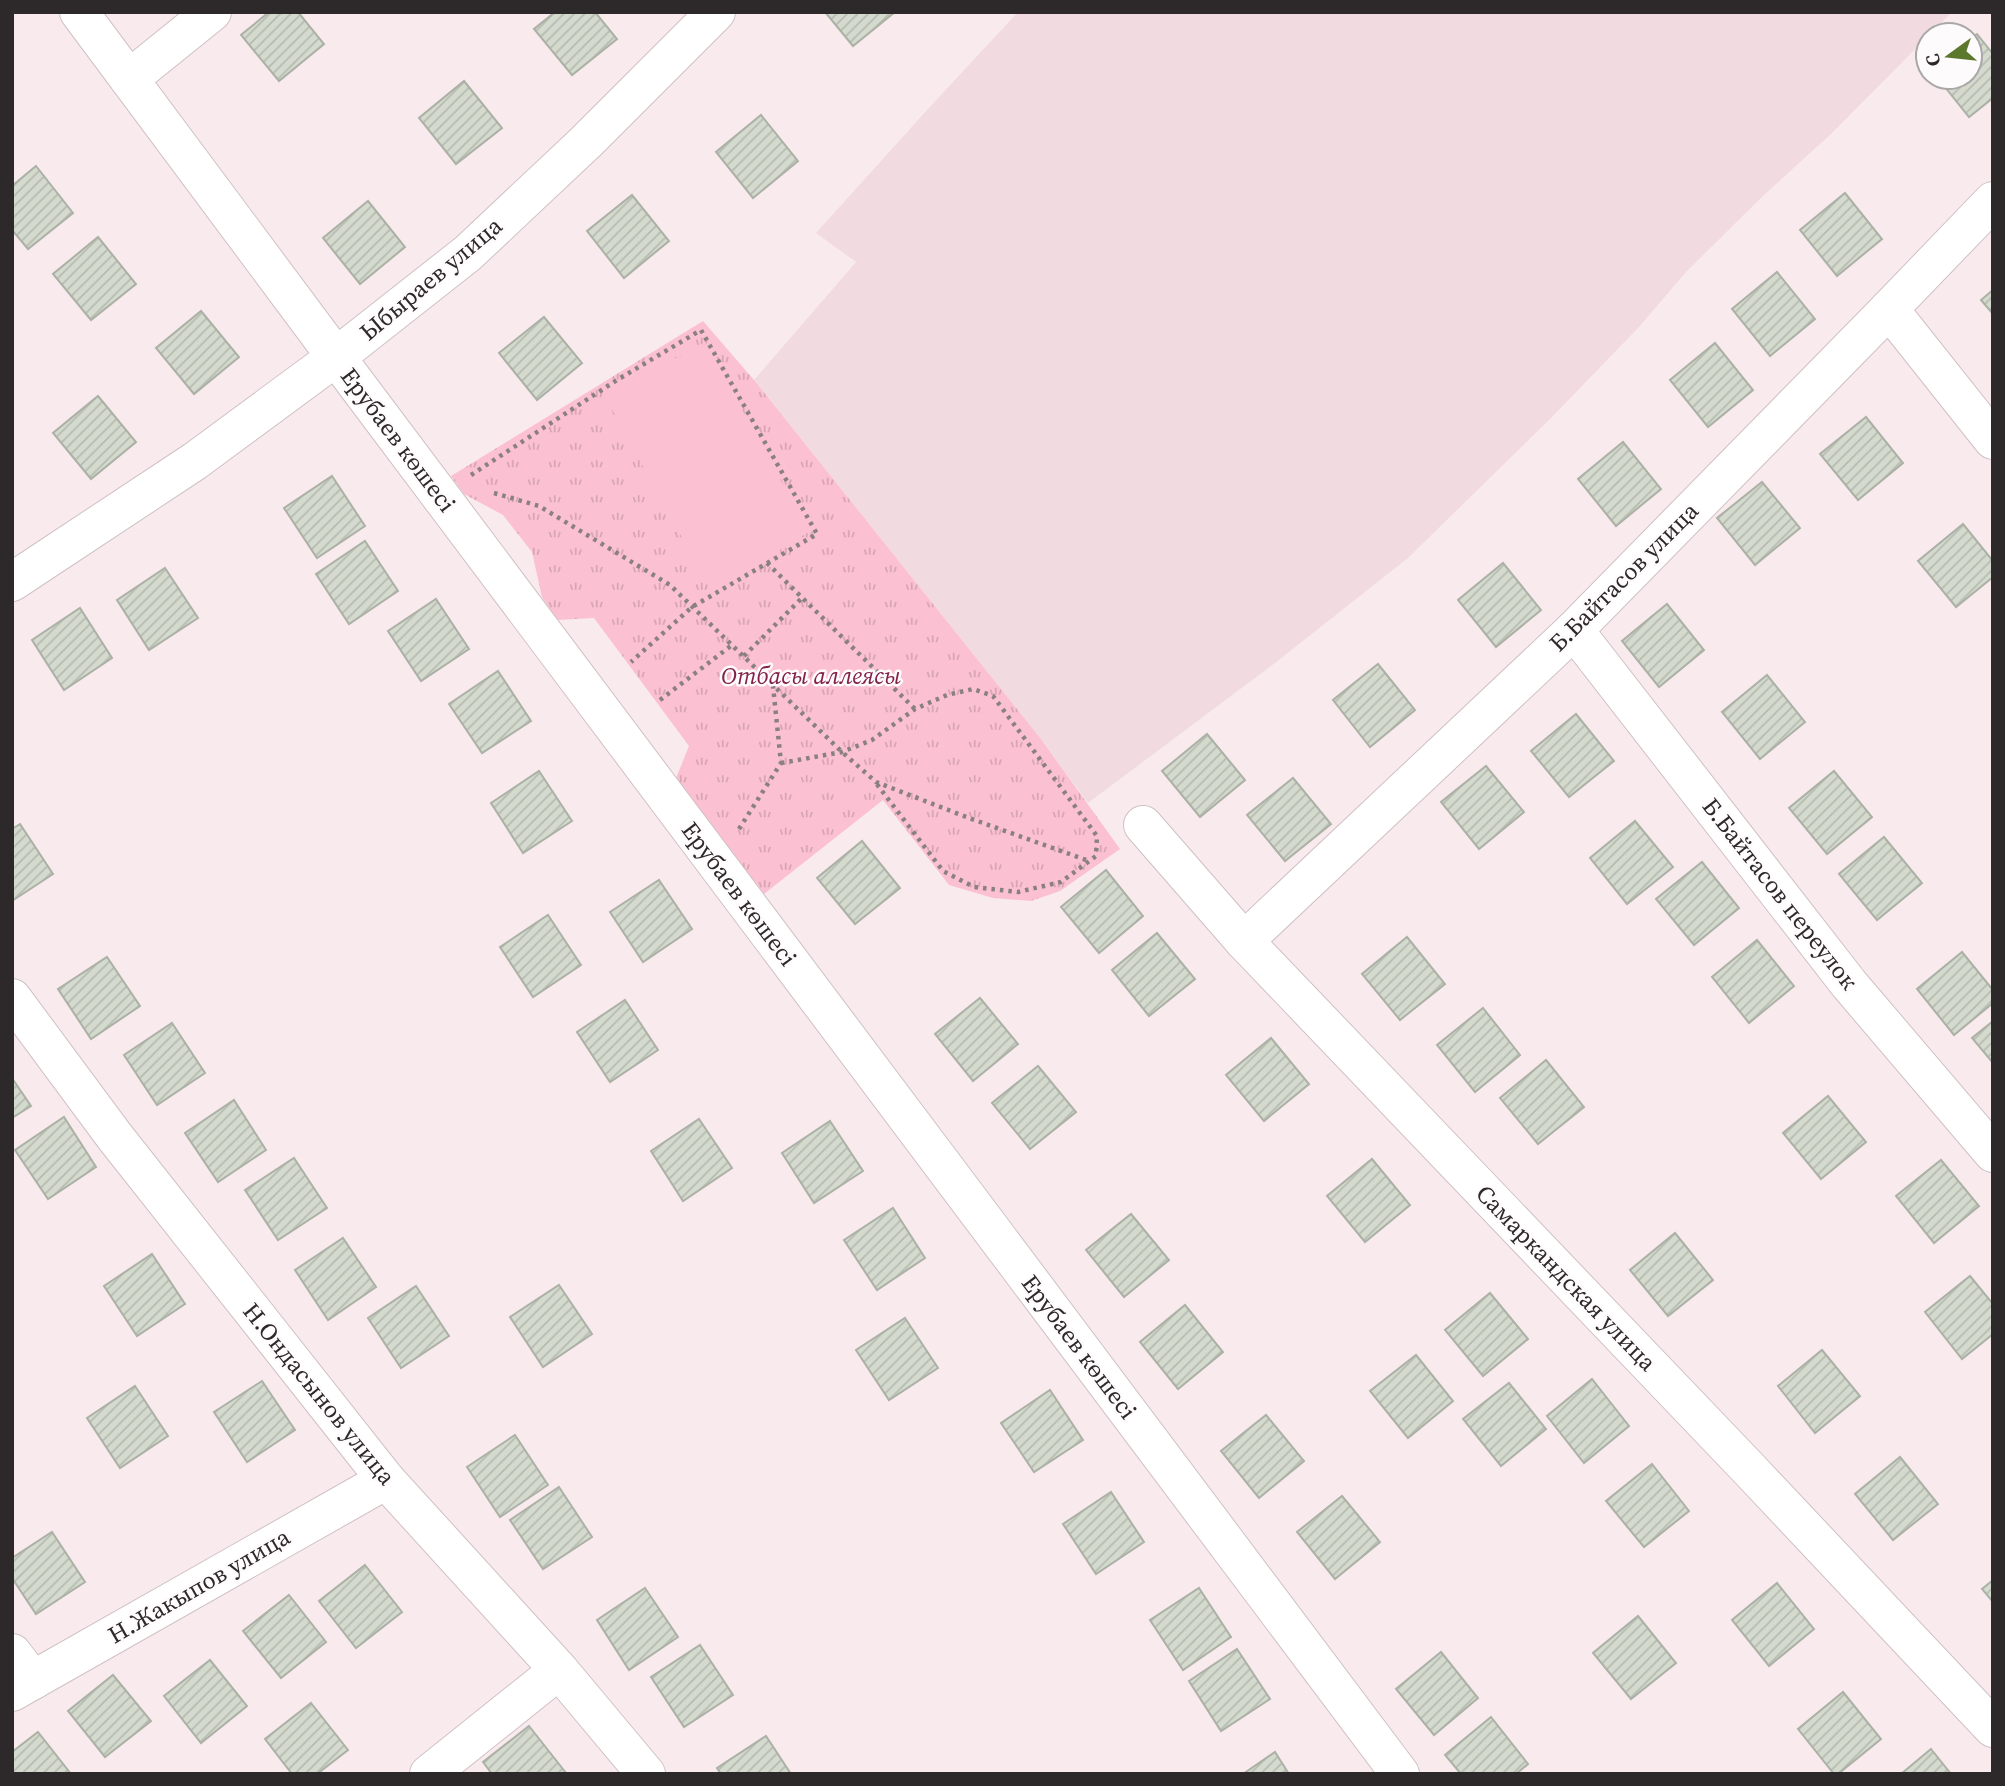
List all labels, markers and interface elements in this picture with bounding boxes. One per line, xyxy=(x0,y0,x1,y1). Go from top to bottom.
north arrow xyxy=(1914,21,1984,91)
text: С xyxy=(1918,51,1947,69)
street label: Ыбыраев улица xyxy=(352,209,509,348)
street label: Ерубаев көшесі xyxy=(333,361,464,519)
street label: Б.Байтасов улица xyxy=(1542,494,1706,659)
park label: Отбасы аллеясы xyxy=(721,659,901,692)
street label: Б.Байтасов переулок xyxy=(1695,791,1866,997)
street label: Ерубаев көшесі xyxy=(674,815,805,973)
street label: Самаркандская улица xyxy=(1469,1177,1665,1379)
street label: Ерубаев көшесі xyxy=(1014,1268,1145,1426)
street label: Н.Ондасынов улица xyxy=(236,1296,404,1492)
street label: Н.Жакыпов улица xyxy=(102,1520,296,1651)

